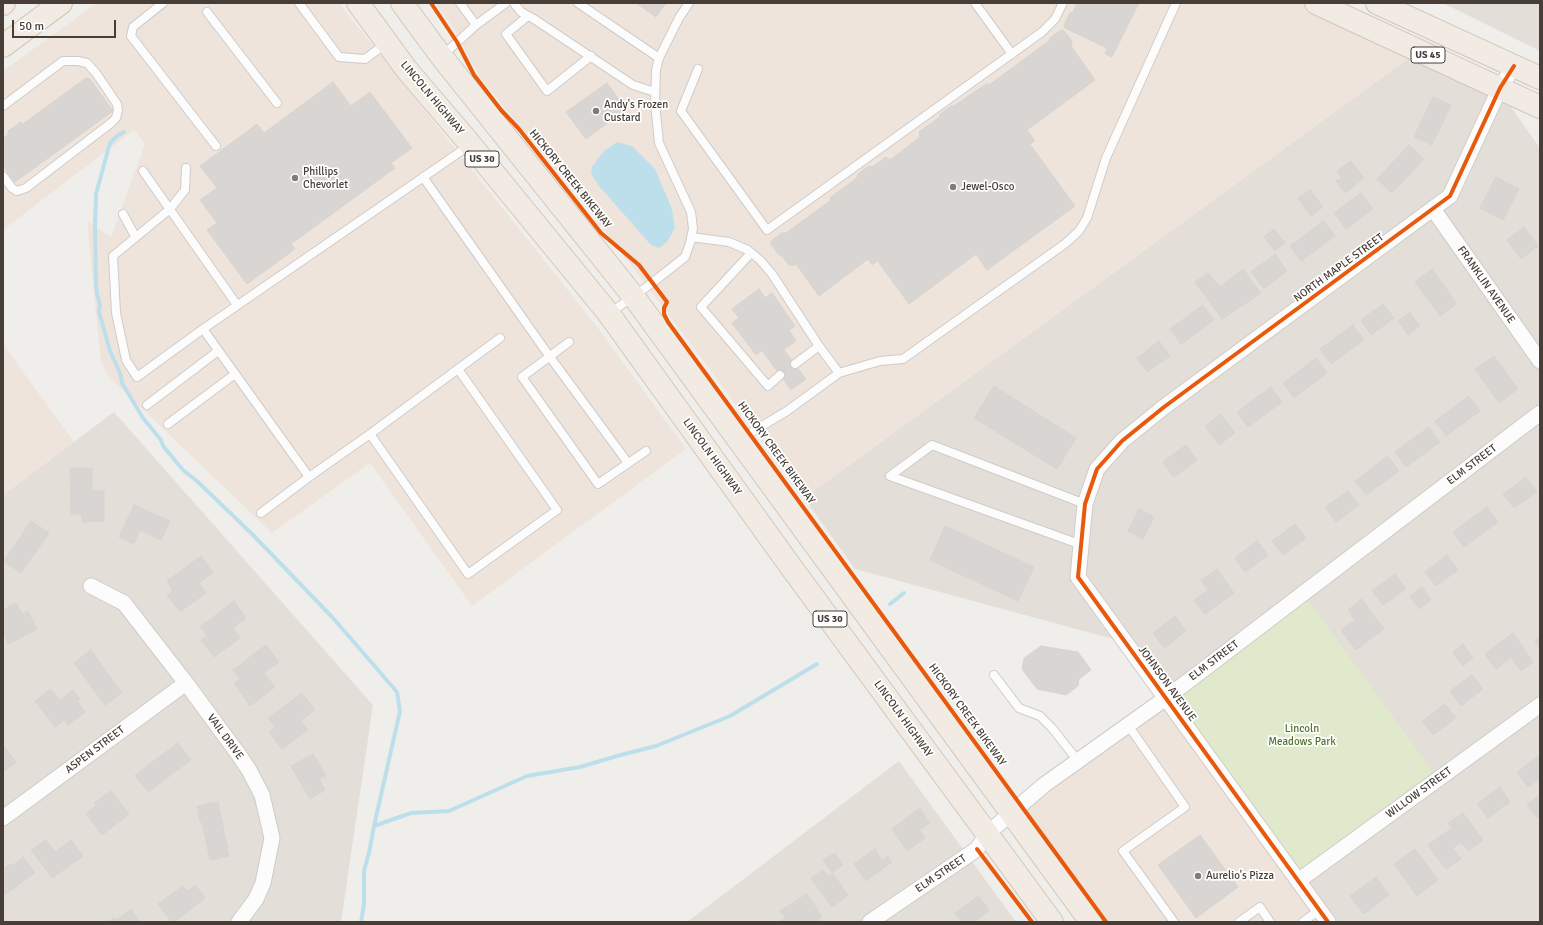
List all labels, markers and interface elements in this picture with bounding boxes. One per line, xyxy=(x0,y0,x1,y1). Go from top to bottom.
scale bar xyxy=(14,12,118,38)
text: 50 m xyxy=(19,19,44,34)
road number: US 45 xyxy=(1411,47,1445,63)
street label: LINCOLN HIGHWAY xyxy=(398,59,466,137)
place label: Andy's Frozen Custard xyxy=(604,98,668,124)
marker: Andy's Frozen Custard xyxy=(591,106,601,116)
street label: HICKORY CREEK BIKEWAY xyxy=(526,127,614,231)
road number: US 30 xyxy=(465,151,499,167)
place label: Phillips Chevorlet xyxy=(303,165,348,191)
marker: Phillips Chevorlet xyxy=(290,173,300,183)
place label: Jewel-Osco xyxy=(961,180,1014,194)
marker: Jewel-Osco xyxy=(948,182,958,192)
street label: NORTH MAPLE STREET xyxy=(1291,231,1387,305)
street label: FRANKLIN AVENUE xyxy=(1454,244,1518,326)
street label: HICKORY CREEK BIKEWAY xyxy=(734,399,818,507)
street label: LINCOLN HIGHWAY xyxy=(680,416,744,498)
street label: ELM STREET xyxy=(1445,442,1499,488)
road number: US 30 xyxy=(813,611,847,627)
street label: ELM STREET xyxy=(1187,638,1241,684)
street label: JOHNSON AVENUE xyxy=(1135,644,1199,724)
street label: HICKORY CREEK BIKEWAY xyxy=(925,661,1009,769)
street label: LINCOLN HIGHWAY xyxy=(871,678,935,760)
street label: VAIL DRIVE xyxy=(204,712,246,762)
park label: Lincoln Meadows Park xyxy=(1268,722,1336,748)
street label: ASPEN STREET xyxy=(63,723,127,777)
street label: WILLOW STREET xyxy=(1383,765,1455,821)
street label: ELM STREET xyxy=(913,852,969,896)
place label: Aurelio's Pizza xyxy=(1206,869,1274,883)
marker: Aurelio's Pizza xyxy=(1193,871,1203,881)

